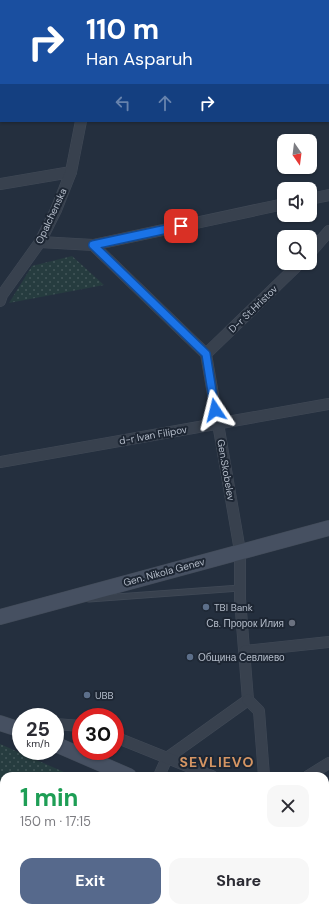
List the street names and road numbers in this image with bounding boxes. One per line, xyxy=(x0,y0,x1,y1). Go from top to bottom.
street label: Opalchenska xyxy=(32,186,70,246)
street label: D-r St.Hristov xyxy=(226,282,281,335)
street label: d-r Ivan Filipov xyxy=(118,422,189,447)
street label: Gen.Skobelev xyxy=(214,438,238,503)
street label: Gen. Nikola Genev xyxy=(122,555,207,589)

